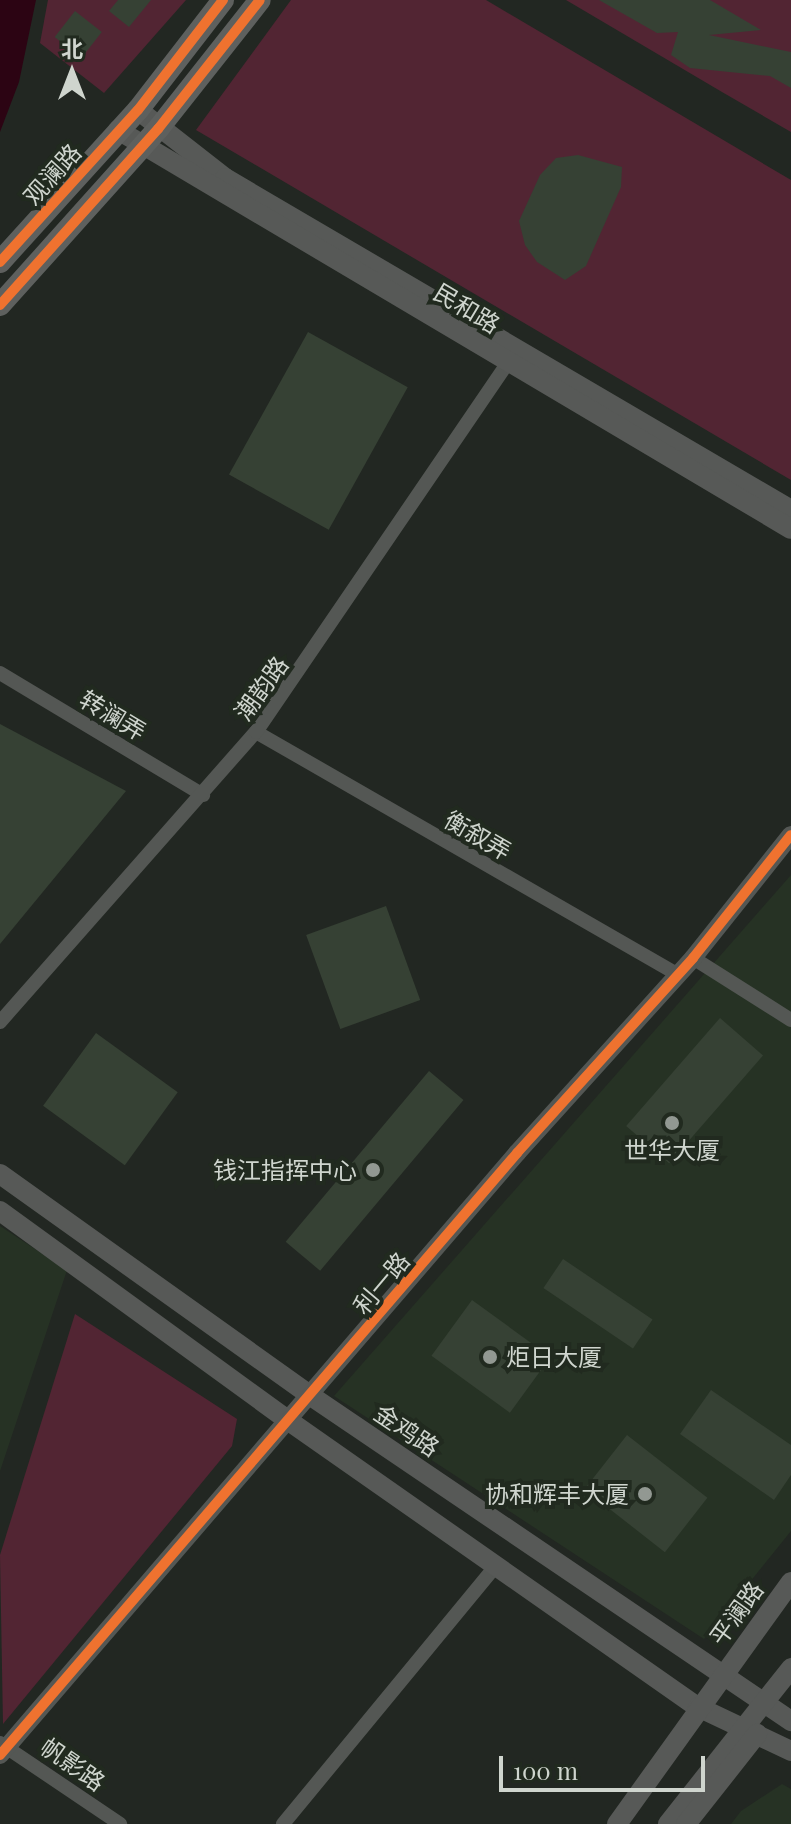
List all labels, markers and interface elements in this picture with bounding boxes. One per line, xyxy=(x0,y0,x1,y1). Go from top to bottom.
north arrow xyxy=(32,32,112,112)
text: 北 xyxy=(61,33,83,63)
street label: 观澜路 xyxy=(17,138,87,210)
street label: 民和路 xyxy=(429,277,505,339)
street label: 潮韵路 xyxy=(228,650,294,726)
street label: 转澜弄 xyxy=(75,684,151,746)
street label: 衡叙弄 xyxy=(440,805,516,865)
marker: 世华大厦 xyxy=(663,1114,681,1132)
place label: 世华大厦 xyxy=(624,1136,720,1164)
place label: 钱江指挥中心 xyxy=(213,1156,357,1184)
marker: 钱江指挥中心 xyxy=(364,1161,382,1179)
street label: 利一路 xyxy=(347,1246,415,1320)
place label: 炬日大厦 xyxy=(506,1343,602,1371)
marker: 炬日大厦 xyxy=(481,1348,499,1366)
street label: 金鸡路 xyxy=(369,1398,445,1462)
place label: 协和辉丰大厦 xyxy=(485,1480,629,1508)
marker: 协和辉丰大厦 xyxy=(636,1485,654,1503)
street label: 平澜路 xyxy=(703,1575,769,1651)
street label: 帆影路 xyxy=(35,1732,111,1796)
scale bar xyxy=(503,1740,709,1790)
text: 100 m xyxy=(513,1754,578,1786)

